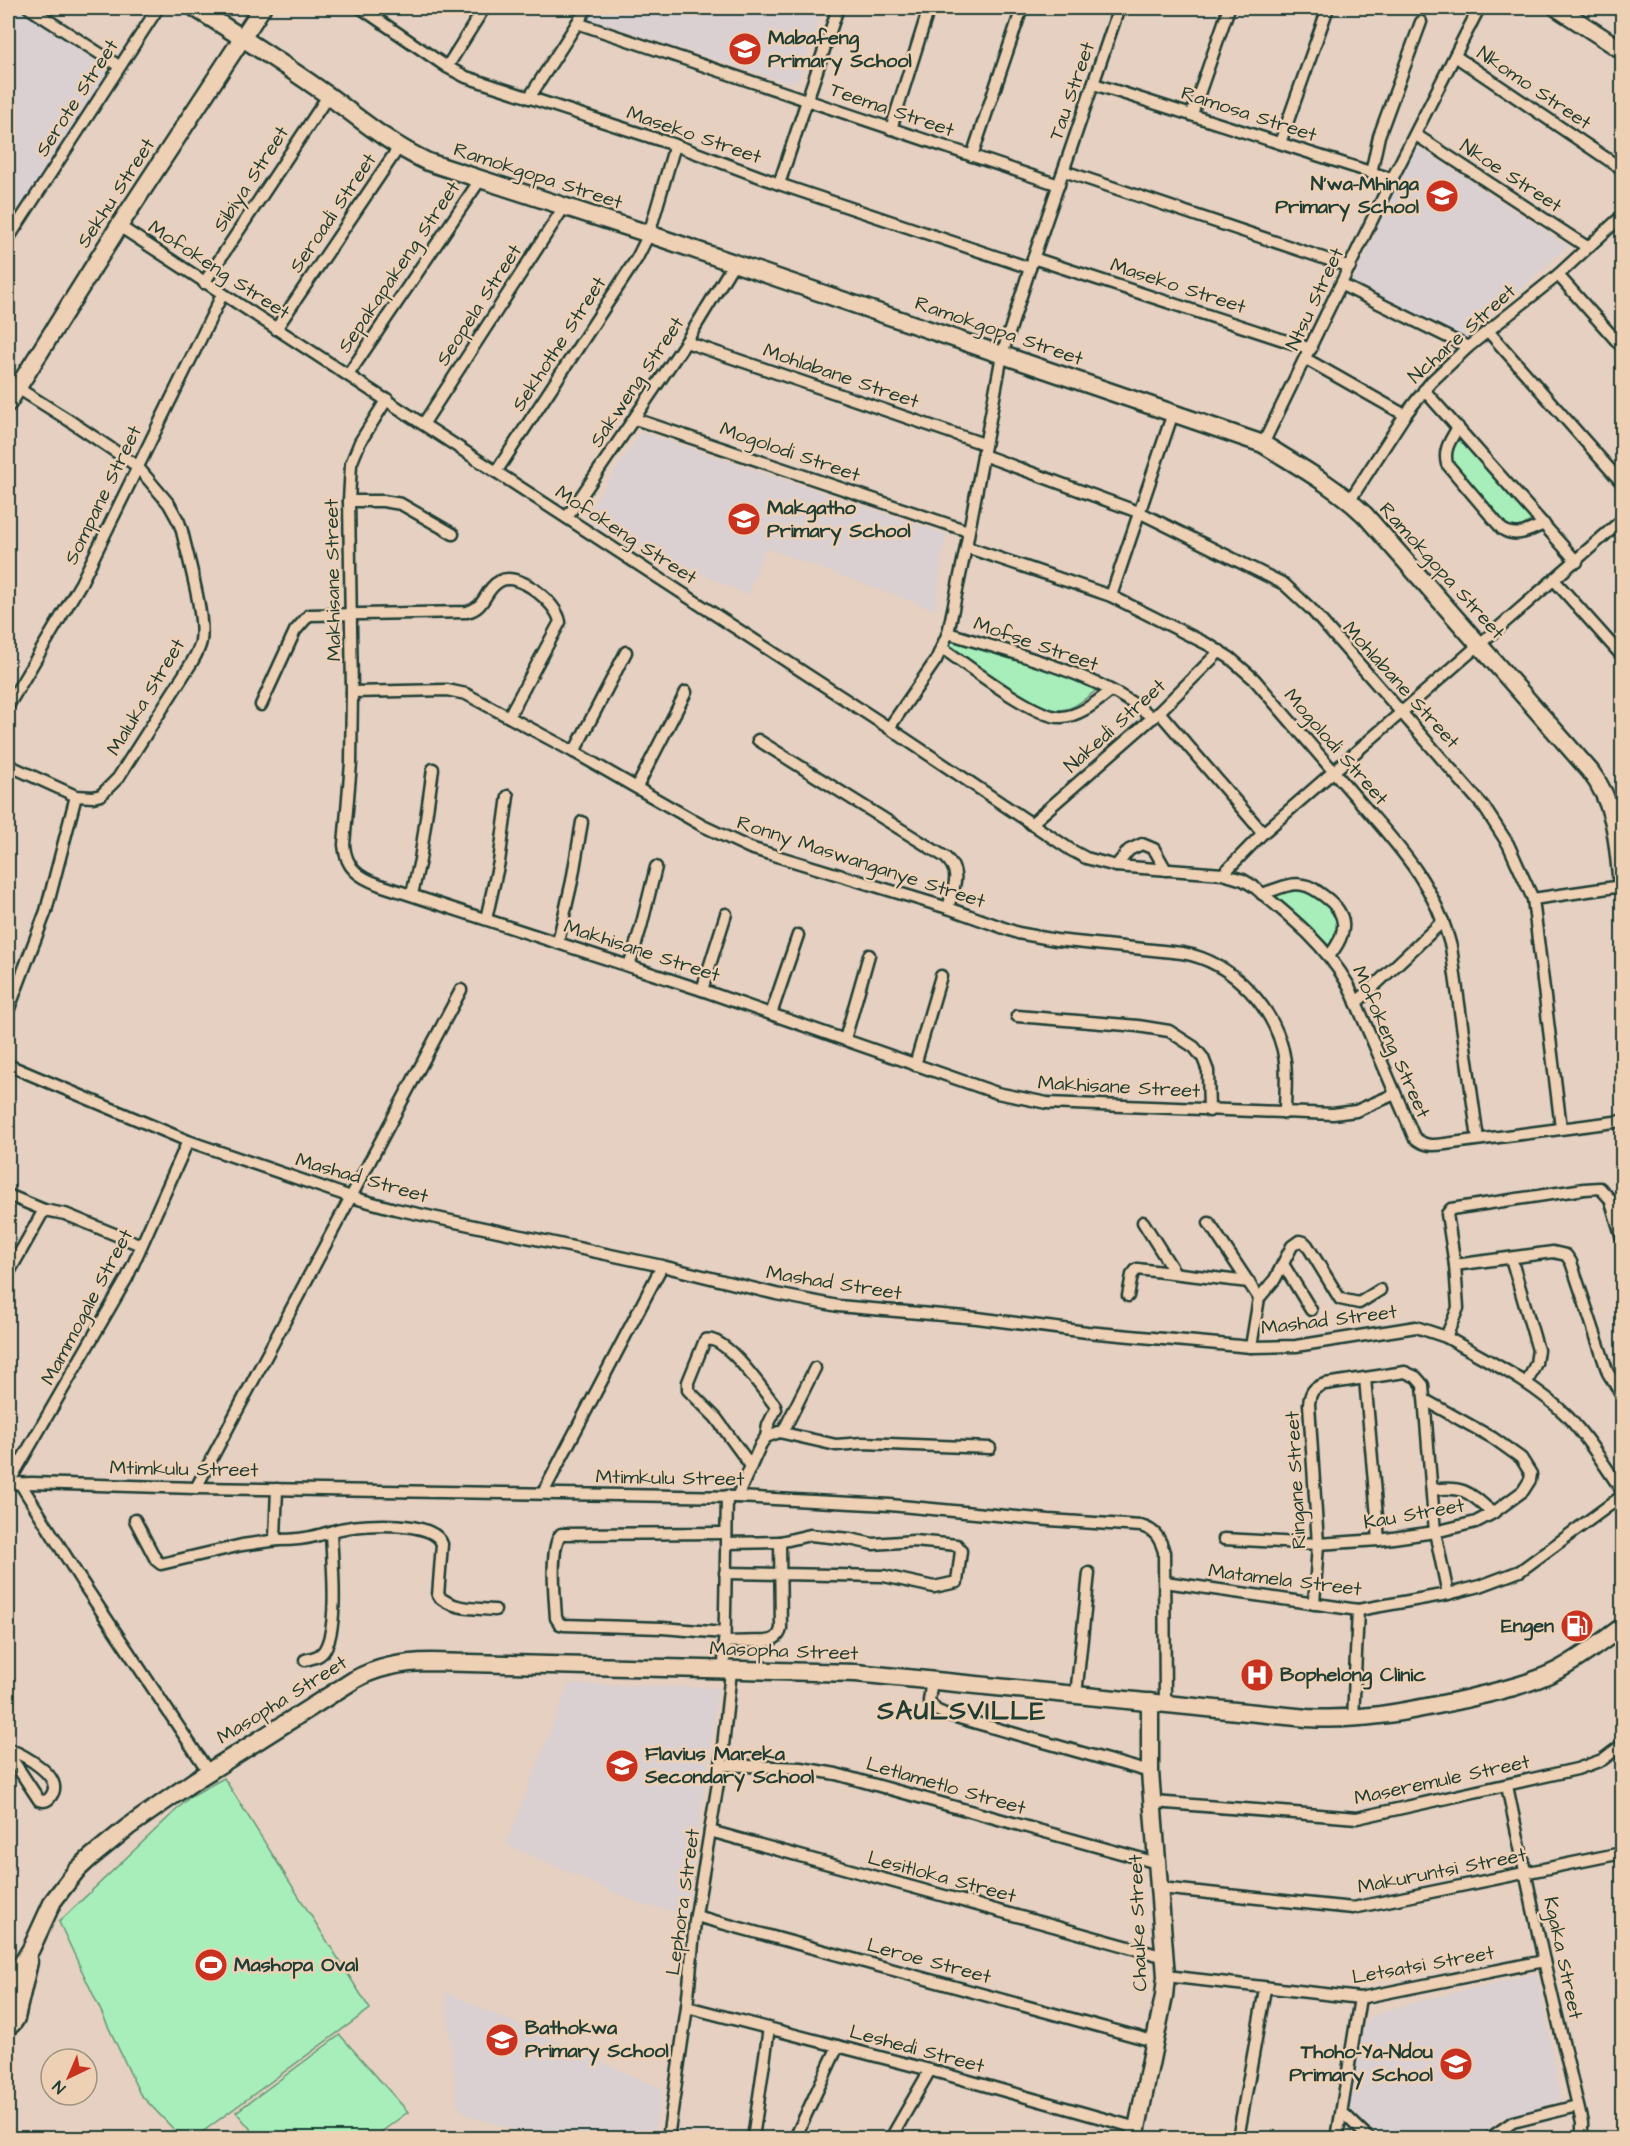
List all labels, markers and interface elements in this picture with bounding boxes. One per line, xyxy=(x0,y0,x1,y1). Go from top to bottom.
place label: Mabafeng Primary School xyxy=(768,24,912,76)
school or university icon: Mabafeng Primary School xyxy=(727,31,763,67)
street label: Serote Street xyxy=(29,34,125,162)
street label: Tau Street xyxy=(1042,38,1102,144)
street label: Nkomo Street xyxy=(1471,39,1597,137)
street label: Teema Street xyxy=(826,76,958,144)
street label: Ramosa Street xyxy=(1178,79,1320,149)
street label: Maseko Street xyxy=(623,99,765,171)
street label: Sibiya Street xyxy=(206,121,297,238)
street label: Sekhu Street xyxy=(70,133,162,253)
street label: Nkoe Street xyxy=(1454,133,1568,219)
street label: Ramokgopa Street xyxy=(450,135,626,217)
street label: Seroadi Street xyxy=(282,148,384,278)
place label: N'wa-Mhinga Primary School xyxy=(1275,170,1420,222)
street label: Sepakapakeng Street xyxy=(331,175,468,359)
school or university icon: N'wa-Mhinga Primary School xyxy=(1424,178,1460,214)
street label: Mofokeng Street xyxy=(142,214,295,327)
street label: Seopela Street xyxy=(429,239,529,371)
street label: Ntsu Street xyxy=(1279,243,1351,355)
street label: Maseko Street xyxy=(1107,251,1249,321)
street label: Sekhothe Street xyxy=(505,271,613,417)
street label: Nchare Street xyxy=(1402,278,1522,390)
street label: Ramokgopa Street xyxy=(911,289,1087,374)
street label: Sakweng Street xyxy=(583,311,692,454)
street label: Mohlabane Street xyxy=(759,336,923,416)
street label: Mogolodi Street xyxy=(716,415,864,490)
street label: Sompane Street xyxy=(57,421,149,569)
street label: Mofokeng Street xyxy=(549,479,702,592)
place label: Makgatho Primary School xyxy=(767,494,911,546)
street label: Ramokgopa Street xyxy=(1372,496,1511,646)
street label: Makhisane Street xyxy=(318,498,348,662)
school or university icon: Makgatho Primary School xyxy=(726,501,762,537)
street label: Mofse Street xyxy=(970,610,1102,678)
street label: Mohlabane Street xyxy=(1336,615,1466,755)
street label: Maluka Street xyxy=(100,633,192,761)
street label: Nakedi Street xyxy=(1058,672,1172,780)
street label: Mogolodi Street xyxy=(1277,682,1395,812)
street label: Ronny Maswanganye Street xyxy=(733,809,989,916)
street label: Makhisane Street xyxy=(560,913,724,989)
street label: Mofokeng Street xyxy=(1344,961,1437,1123)
street label: Makhisane Street xyxy=(1037,1069,1201,1105)
street label: Mashad Street xyxy=(292,1146,432,1210)
street label: Mammogale Street xyxy=(34,1224,141,1391)
street label: Mashad Street xyxy=(764,1258,904,1308)
street label: Mashad Street xyxy=(1259,1298,1399,1342)
street label: Ringane Street xyxy=(1278,1410,1315,1550)
street label: Mtimkulu Street xyxy=(109,1454,259,1484)
street label: Mtimkulu Street xyxy=(595,1463,745,1493)
street label: Kau Street xyxy=(1361,1491,1467,1537)
street label: Matamela Street xyxy=(1207,1557,1363,1603)
fuel station icon: Engen xyxy=(1559,1608,1595,1644)
place label: Engen xyxy=(1501,1612,1554,1641)
street label: Masopha Street xyxy=(709,1634,859,1668)
street label: Masopha Street xyxy=(211,1649,353,1751)
hospital icon: Bophelong Clinic xyxy=(1239,1657,1275,1693)
place label: Bophelong Clinic xyxy=(1280,1661,1426,1690)
district label: SAULSVILLE xyxy=(876,1693,1047,1729)
place label: Flavius Mareka Secondary School xyxy=(644,1740,814,1792)
school or university icon: Flavius Mareka Secondary School xyxy=(604,1748,640,1784)
street label: Maseremule Street xyxy=(1352,1748,1532,1812)
street label: Letlametlo Street xyxy=(863,1750,1029,1822)
street label: Lephora Street xyxy=(659,1827,707,1977)
street label: Makuruntsi Street xyxy=(1355,1841,1529,1901)
street label: Lesitloka Street xyxy=(865,1844,1019,1910)
street label: Chauke Street xyxy=(1122,1854,1154,1992)
street label: Kgaka Street xyxy=(1535,1894,1590,2022)
street label: Leroe Street xyxy=(864,1931,994,1991)
street label: Letsatsi Street xyxy=(1350,1939,1496,1991)
sports icon: Mashopa Oval xyxy=(193,1947,229,1983)
place label: Mashopa Oval xyxy=(234,1951,358,1979)
place label: Bathokwa Primary School xyxy=(525,2014,669,2066)
street label: Leshedi Street xyxy=(847,2018,987,2080)
school or university icon: Bathokwa Primary School xyxy=(484,2022,520,2058)
place label: Thoho-Ya-Ndou Primary School xyxy=(1289,2038,1433,2090)
school or university icon: Thoho-Ya-Ndou Primary School xyxy=(1438,2046,1474,2082)
north arrow xyxy=(39,2047,99,2107)
text: N xyxy=(48,2076,71,2098)

